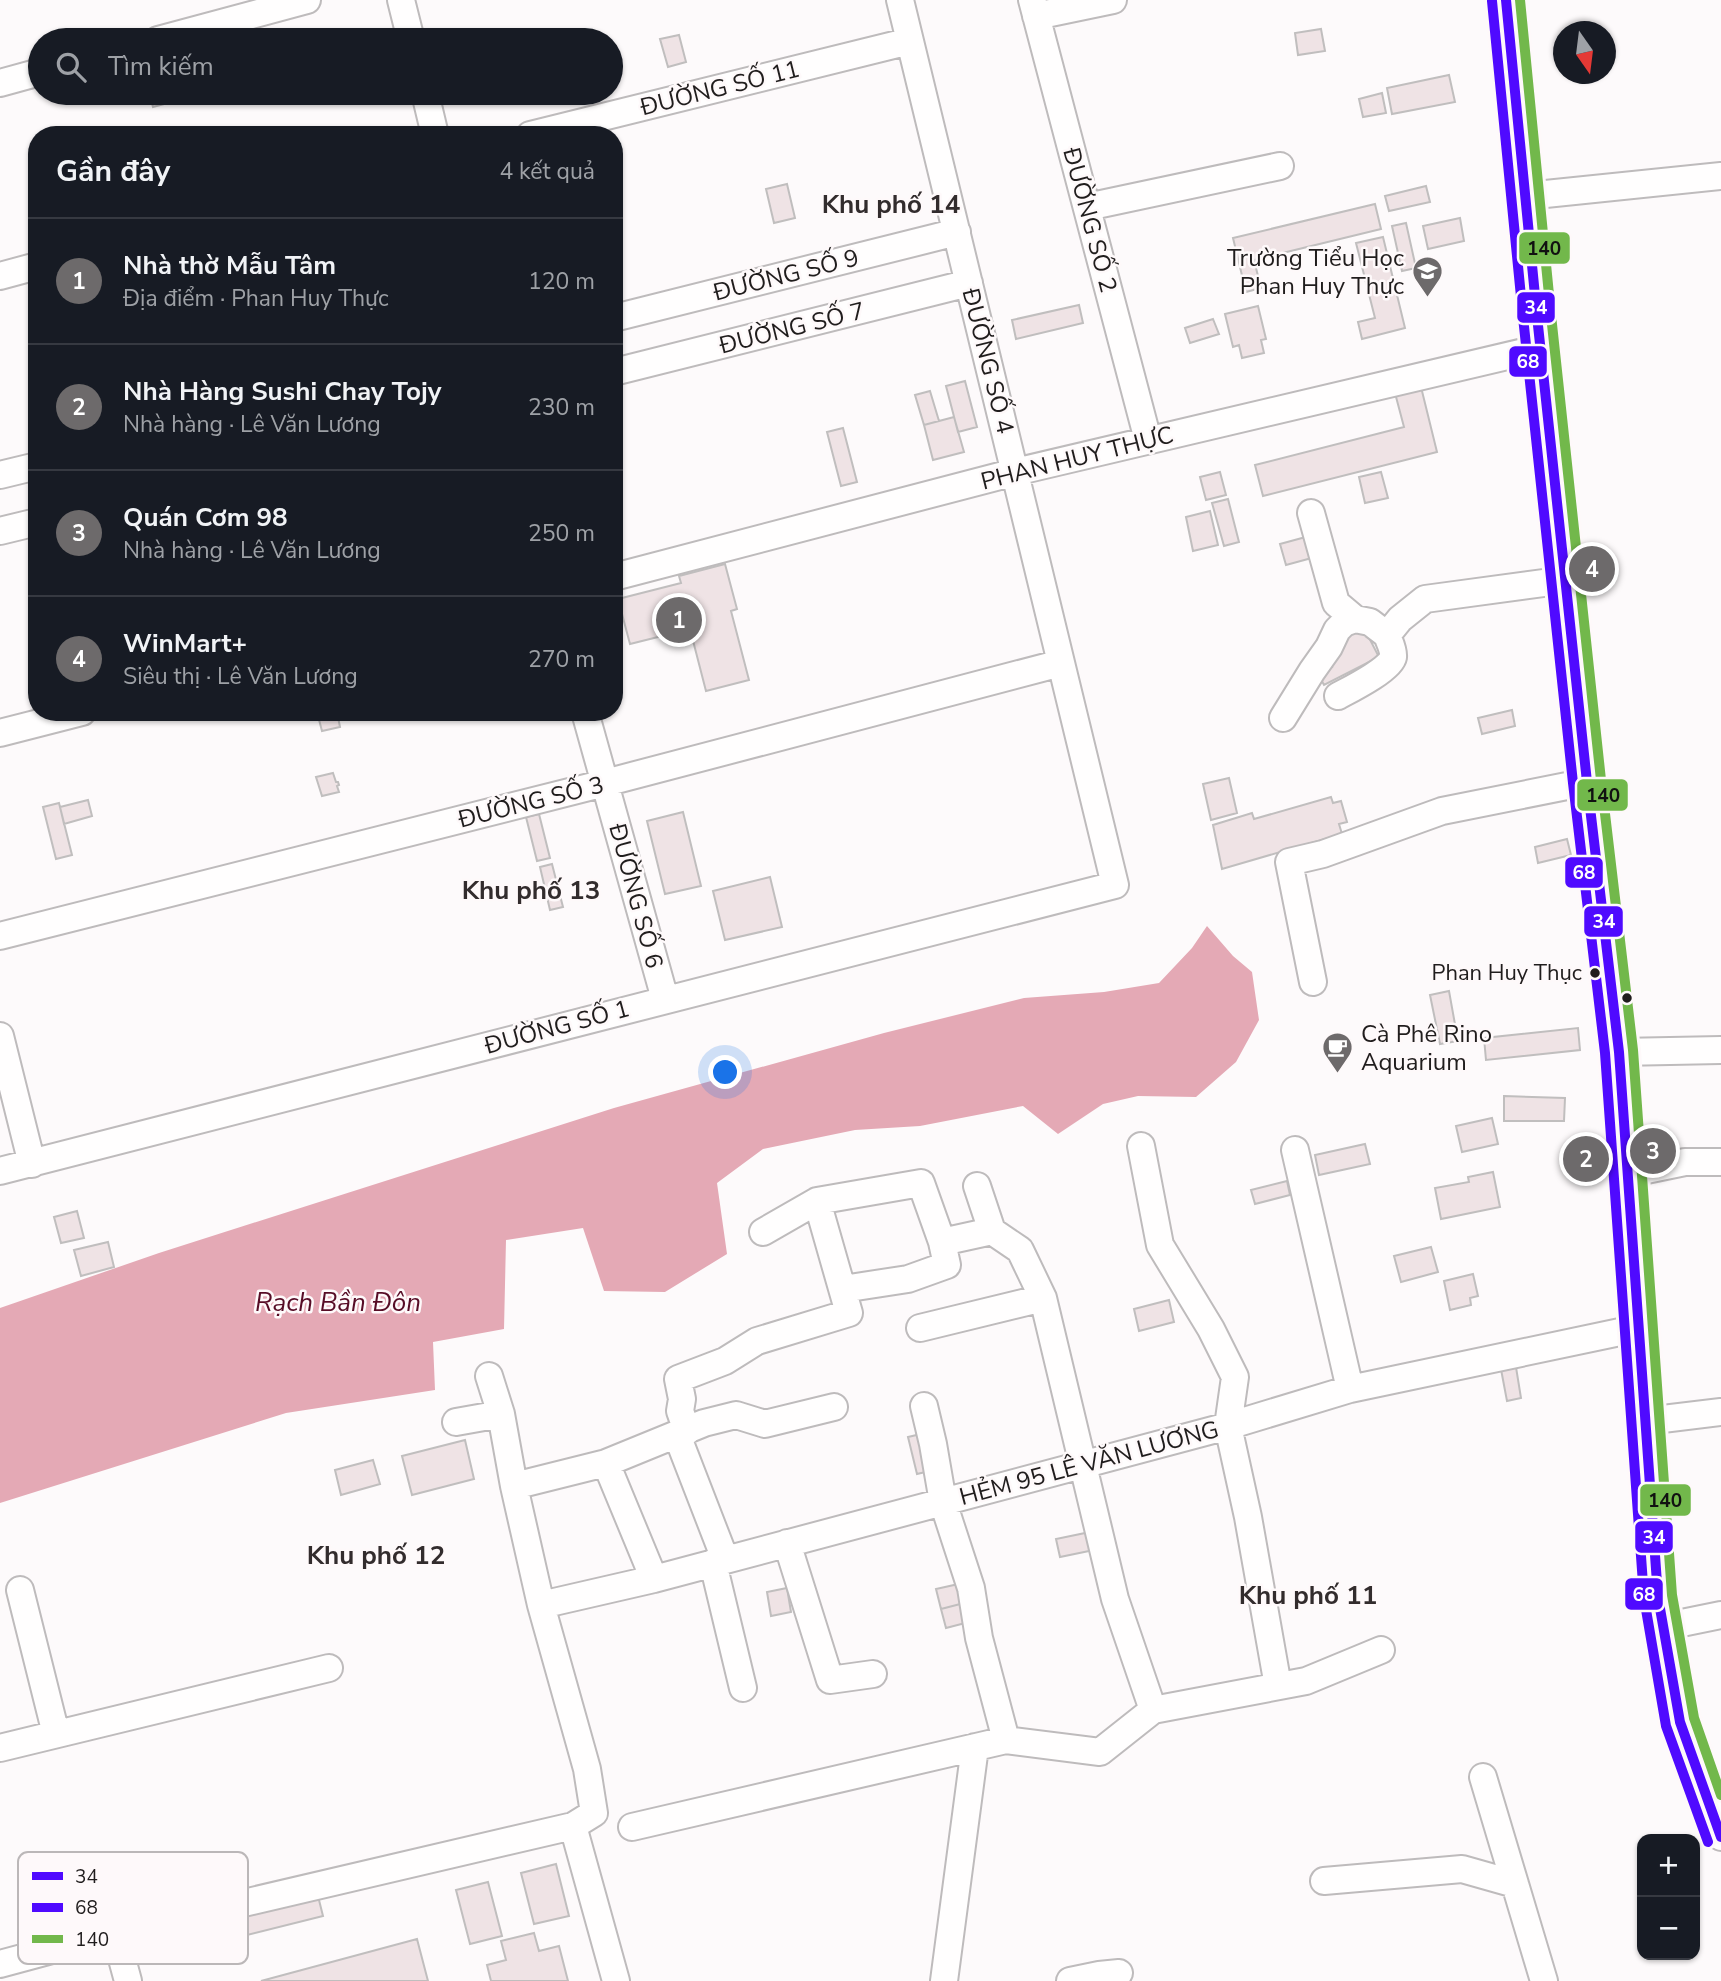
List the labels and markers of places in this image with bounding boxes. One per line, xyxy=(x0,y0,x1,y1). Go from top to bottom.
place label: Trường Tiểu Học Phan Huy Thực xyxy=(1227,242,1404,302)
school or university icon: Trường Tiểu Học Phan Huy Thực xyxy=(1410,255,1444,299)
pin: 4 xyxy=(1569,543,1615,595)
pin: 1 xyxy=(656,594,702,646)
place label: Phan Huy Thục xyxy=(1431,958,1582,988)
marker: Phan Huy Thục xyxy=(1588,966,1602,980)
unlabelled marker xyxy=(1620,991,1634,1005)
place label: Cà Phê Rino Aquarium xyxy=(1361,1018,1492,1078)
cafe icon: Cà Phê Rino Aquarium xyxy=(1321,1031,1355,1075)
pin: 3 xyxy=(1630,1125,1676,1177)
pin: 2 xyxy=(1563,1133,1609,1185)

